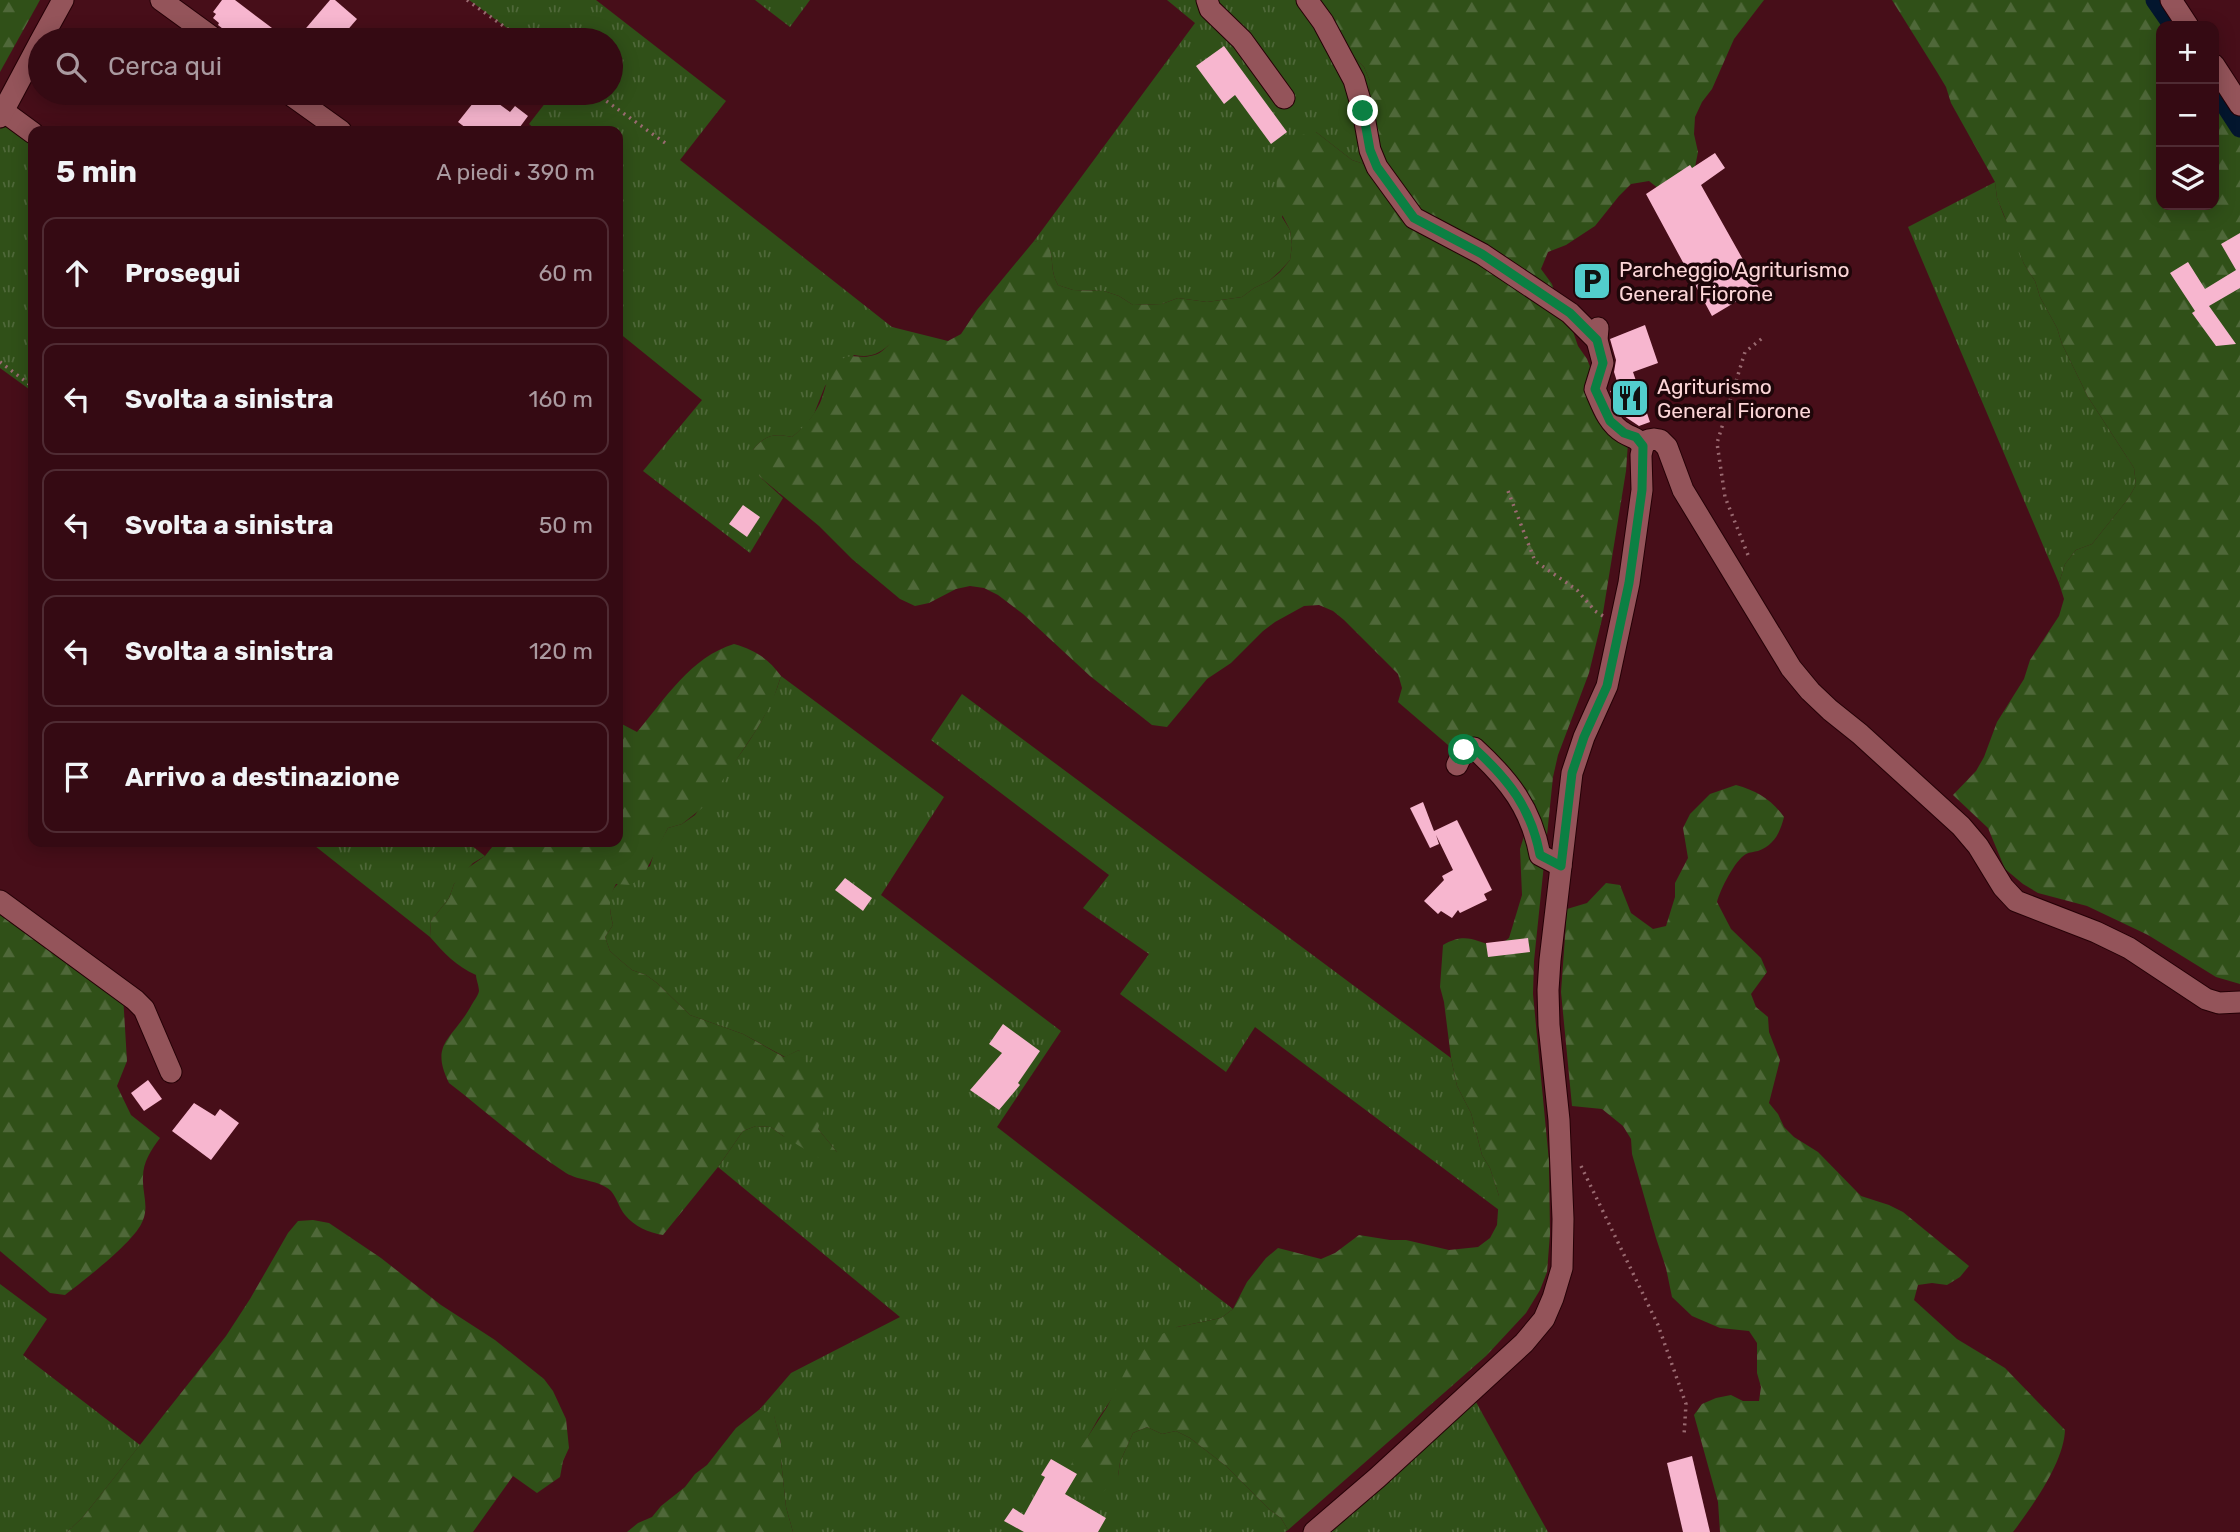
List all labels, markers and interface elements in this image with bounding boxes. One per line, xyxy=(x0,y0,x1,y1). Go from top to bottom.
map controls xyxy=(2156,21,2219,210)
button: + xyxy=(2156,21,2219,84)
search box xyxy=(28,28,623,105)
icon: search xyxy=(52,48,90,86)
text: Cerca qui xyxy=(108,51,222,82)
button: − xyxy=(2156,84,2219,147)
route end xyxy=(1347,95,1378,126)
button: layers xyxy=(2156,147,2219,210)
text: 5 min xyxy=(56,154,137,190)
text: A piedi · 390 m xyxy=(436,158,595,186)
icon: ahead xyxy=(58,254,96,292)
place label: Parcheggio Agriturismo General Fiorone xyxy=(1619,257,1849,306)
text: Prosegui xyxy=(125,258,241,289)
text: 60 m xyxy=(538,259,593,287)
parking icon: Parcheggio Agriturismo General Fiorone xyxy=(1571,260,1613,302)
place label: Agriturismo General Fiorone xyxy=(1657,374,1811,423)
restaurant icon: Agriturismo General Fiorone xyxy=(1609,377,1651,419)
icon: left xyxy=(58,380,96,418)
text: Svolta a sinistra xyxy=(125,384,334,415)
text: 160 m xyxy=(529,385,593,413)
icon: left xyxy=(58,506,96,544)
text: Svolta a sinistra xyxy=(125,510,334,541)
text: 50 m xyxy=(539,511,593,539)
icon: left xyxy=(58,632,96,670)
text: Svolta a sinistra xyxy=(125,636,334,667)
text: 120 m xyxy=(529,637,593,665)
route start xyxy=(1448,734,1479,765)
icon: arrive xyxy=(58,758,96,796)
text: Arrivo a destinazione xyxy=(125,762,400,793)

